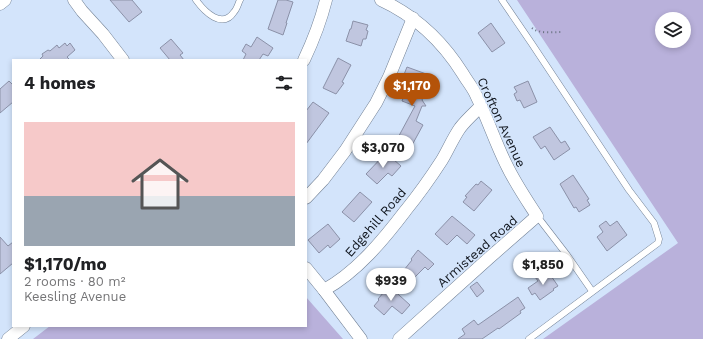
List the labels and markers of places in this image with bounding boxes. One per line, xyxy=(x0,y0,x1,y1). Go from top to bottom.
pin: $1,170 xyxy=(379,73,445,107)
pin: $3,070 xyxy=(350,135,416,169)
pin: $1,850 xyxy=(510,252,576,286)
pin: $939 xyxy=(367,268,415,302)

